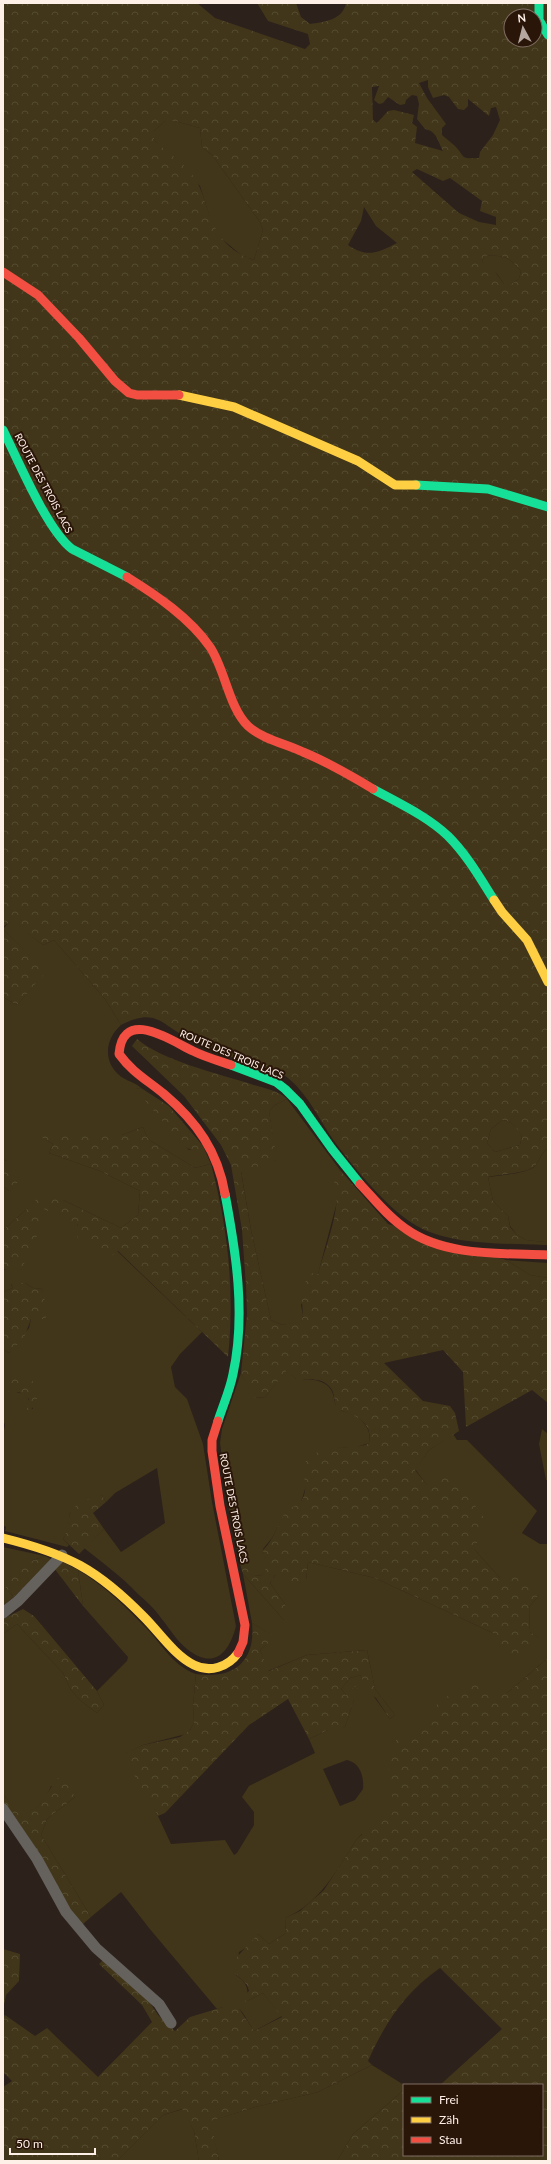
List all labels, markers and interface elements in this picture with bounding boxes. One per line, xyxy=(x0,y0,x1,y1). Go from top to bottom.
north arrow xyxy=(503,8,543,48)
text: N xyxy=(517,11,527,25)
street label: ROUTE DES TROIS LACS xyxy=(13,431,75,535)
street label: ROUTE DES TROIS LACS xyxy=(178,1027,286,1081)
street label: ROUTE DES TROIS LACS xyxy=(217,1452,251,1564)
legend xyxy=(403,2084,543,2156)
text: Frei xyxy=(439,2092,459,2107)
text: Zäh xyxy=(439,2112,459,2127)
scale bar xyxy=(10,2130,95,2156)
text: Stau xyxy=(439,2132,462,2147)
text: 50 m xyxy=(16,2136,43,2151)

